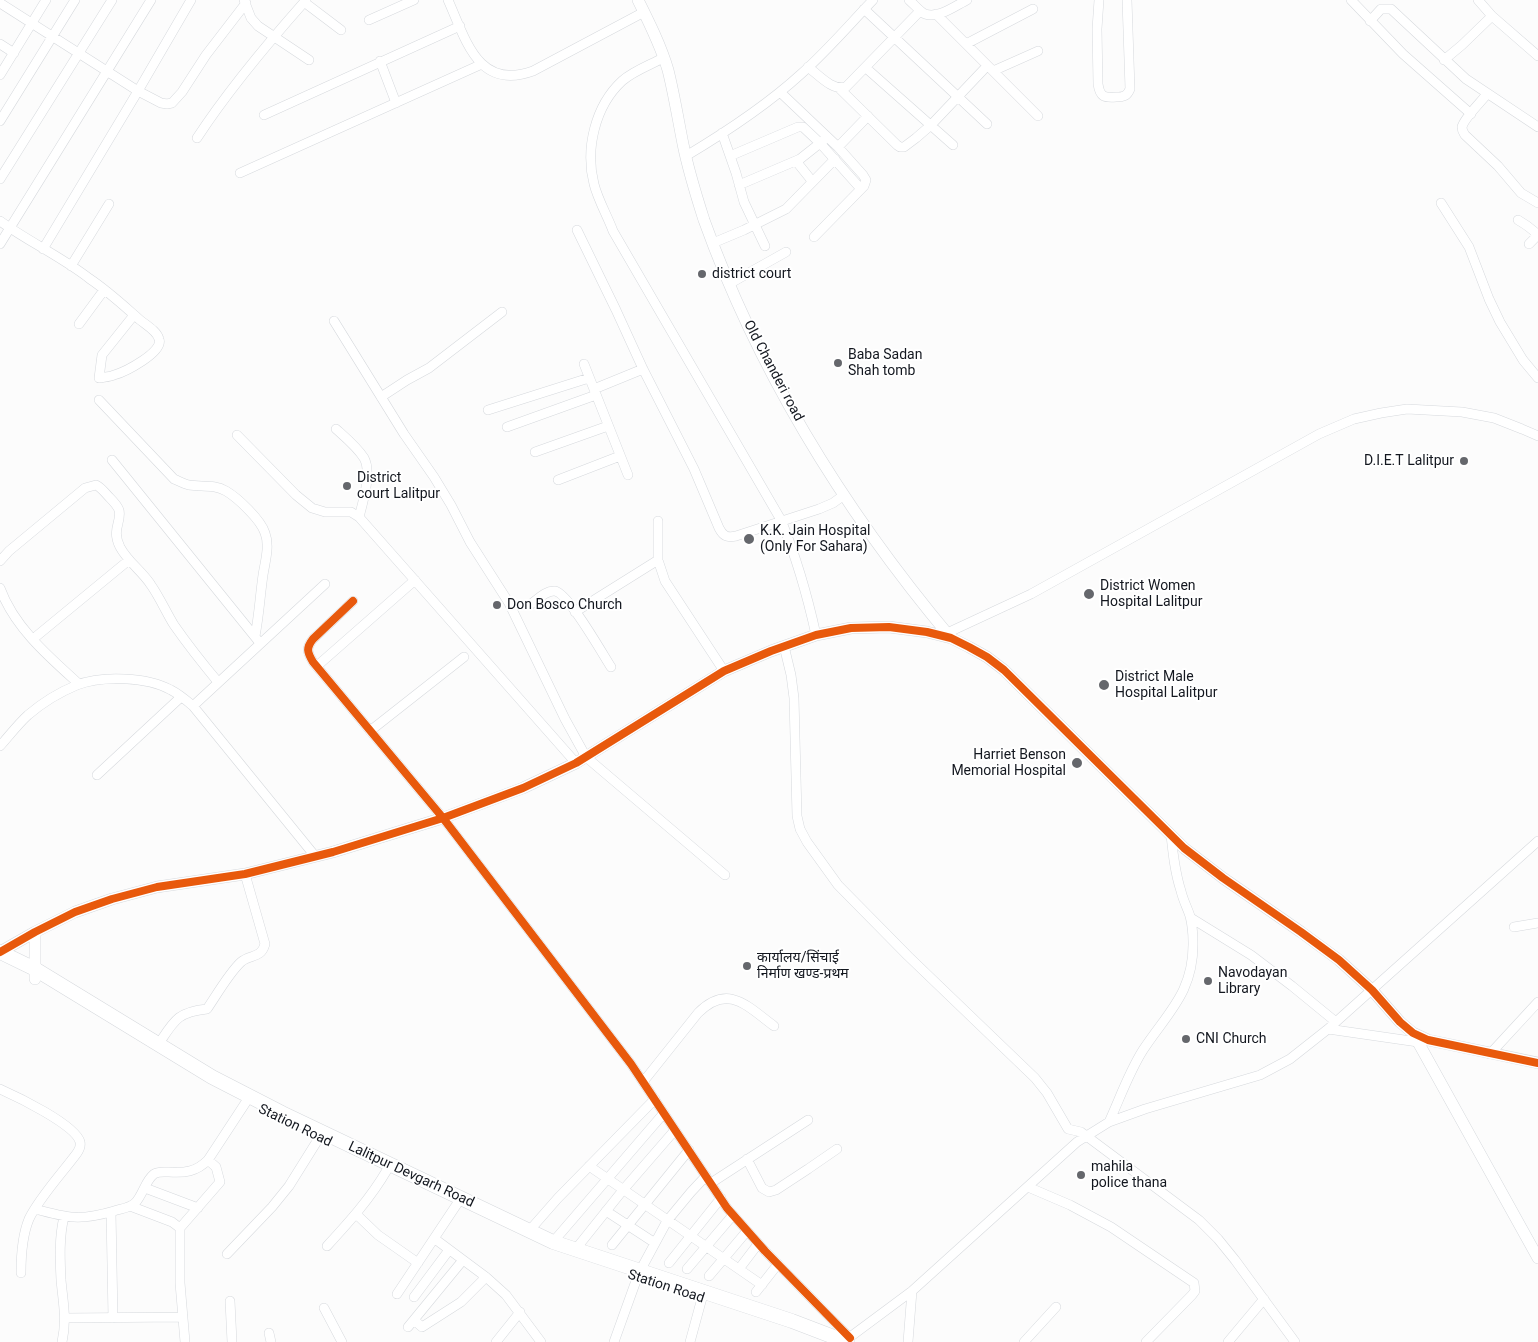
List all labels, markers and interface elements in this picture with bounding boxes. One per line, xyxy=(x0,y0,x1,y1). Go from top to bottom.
place label: district court xyxy=(712,266,791,282)
marker: district court xyxy=(696,268,708,280)
street label: Old Chanderi road xyxy=(739,318,807,424)
place label: Baba Sadan Shah tomb xyxy=(848,347,922,380)
marker: Baba Sadan Shah tomb xyxy=(832,357,844,369)
place label: D.I.E.T Lalitpur xyxy=(1364,453,1454,469)
marker: D.I.E.T Lalitpur xyxy=(1458,455,1470,467)
place label: District court Lalitpur xyxy=(357,470,440,502)
marker: District court Lalitpur xyxy=(341,480,353,492)
place label: K.K. Jain Hospital (Only For Sahara) xyxy=(760,523,870,556)
marker: K.K. Jain Hospital (Only For Sahara) xyxy=(742,532,756,546)
place label: District Women Hospital Lalitpur xyxy=(1100,578,1202,610)
marker: District Women Hospital Lalitpur xyxy=(1082,587,1096,601)
place label: Don Bosco Church xyxy=(507,597,622,613)
marker: Don Bosco Church xyxy=(491,599,503,611)
place label: District Male Hospital Lalitpur xyxy=(1115,669,1217,702)
marker: District Male Hospital Lalitpur xyxy=(1097,678,1111,692)
place label: Harriet Benson Memorial Hospital xyxy=(951,747,1066,780)
marker: Harriet Benson Memorial Hospital xyxy=(1070,756,1084,770)
place label: कार्यालय/सिंचाई निर्माण खण्ड-प्रथम xyxy=(757,950,849,982)
marker: कार्यालय/सिंचाई निर्माण खण्ड-प्रथम xyxy=(741,960,753,972)
place label: Navodayan Library xyxy=(1218,965,1287,998)
marker: Navodayan Library xyxy=(1202,975,1214,987)
place label: CNI Church xyxy=(1196,1031,1267,1047)
marker: CNI Church xyxy=(1180,1033,1192,1045)
street label: Station Road xyxy=(255,1101,335,1151)
street label: Lalitpur Devgarh Road xyxy=(345,1138,477,1212)
place label: mahila police thana xyxy=(1091,1159,1167,1192)
marker: mahila police thana xyxy=(1075,1169,1087,1181)
street label: Station Road xyxy=(625,1267,707,1307)

